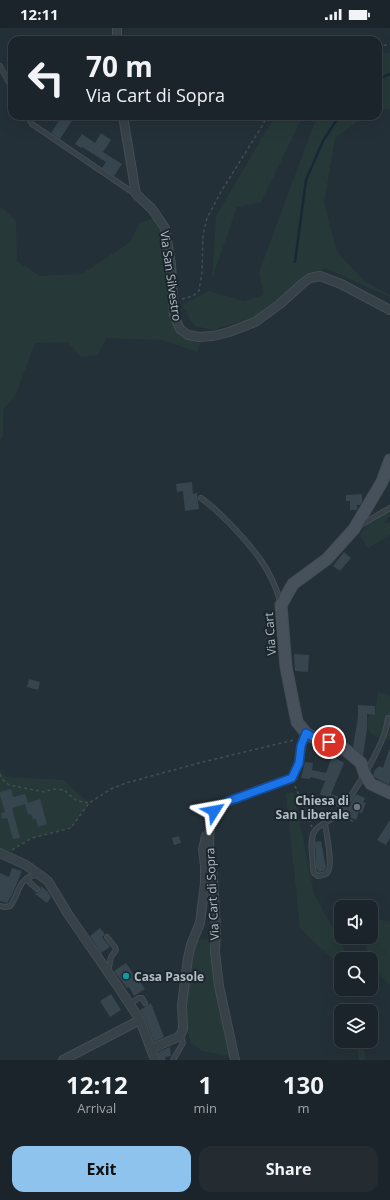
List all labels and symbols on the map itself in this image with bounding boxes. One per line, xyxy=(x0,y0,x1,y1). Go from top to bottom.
street label: Via San Silvestro xyxy=(156,230,186,322)
street label: Via Cart xyxy=(260,612,280,656)
pin xyxy=(312,725,346,759)
position arrow xyxy=(193,790,235,832)
place label: Chiesa di San Liberale xyxy=(276,792,349,823)
marker: Chiesa di San Liberale xyxy=(352,802,362,812)
street label: Via Cart di Sopra xyxy=(201,847,223,941)
place label: Casa Pasole xyxy=(134,968,204,985)
marker: Casa Pasole xyxy=(121,971,131,981)

